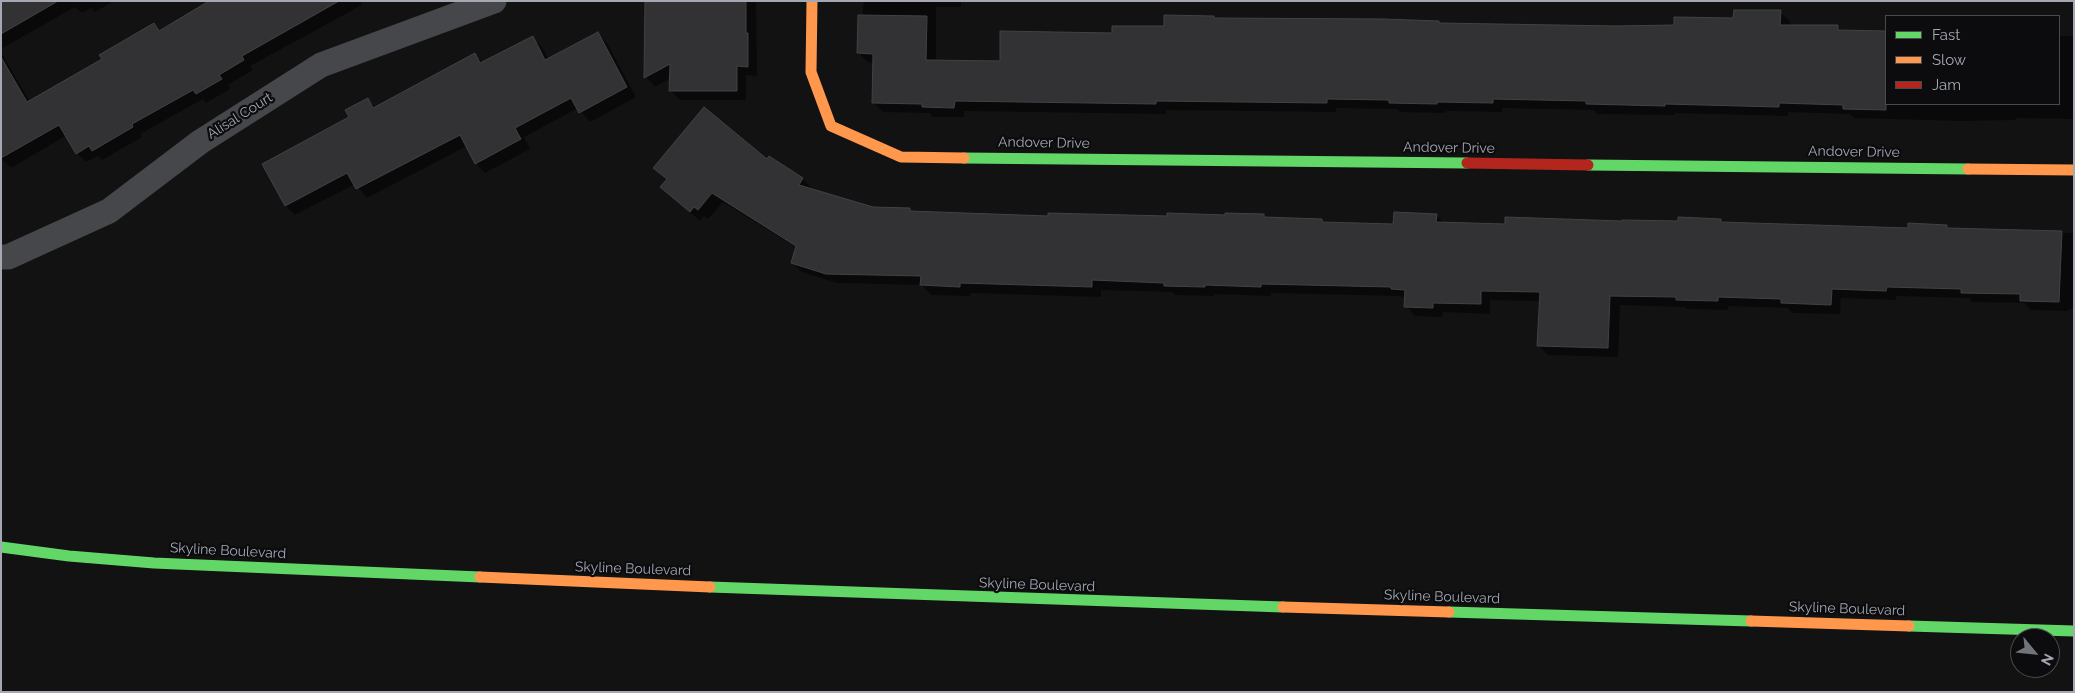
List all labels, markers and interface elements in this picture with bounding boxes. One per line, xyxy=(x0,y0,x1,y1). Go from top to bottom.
legend xyxy=(1885,15,2060,105)
text: Fast xyxy=(1932,26,1960,44)
text: Slow xyxy=(1932,51,1966,69)
text: Jam xyxy=(1932,76,1961,94)
street label: Alisal Court xyxy=(204,89,276,143)
street label: Andover Drive xyxy=(998,134,1090,152)
street label: Andover Drive xyxy=(1403,139,1495,157)
street label: Andover Drive xyxy=(1808,143,1900,161)
street label: Skyline Boulevard xyxy=(169,540,287,562)
street label: Skyline Boulevard xyxy=(575,559,691,579)
street label: Skyline Boulevard xyxy=(979,575,1095,595)
street label: Skyline Boulevard xyxy=(1384,587,1500,607)
street label: Skyline Boulevard xyxy=(1789,599,1905,619)
north arrow xyxy=(2010,628,2060,678)
text: N xyxy=(2038,651,2057,668)

